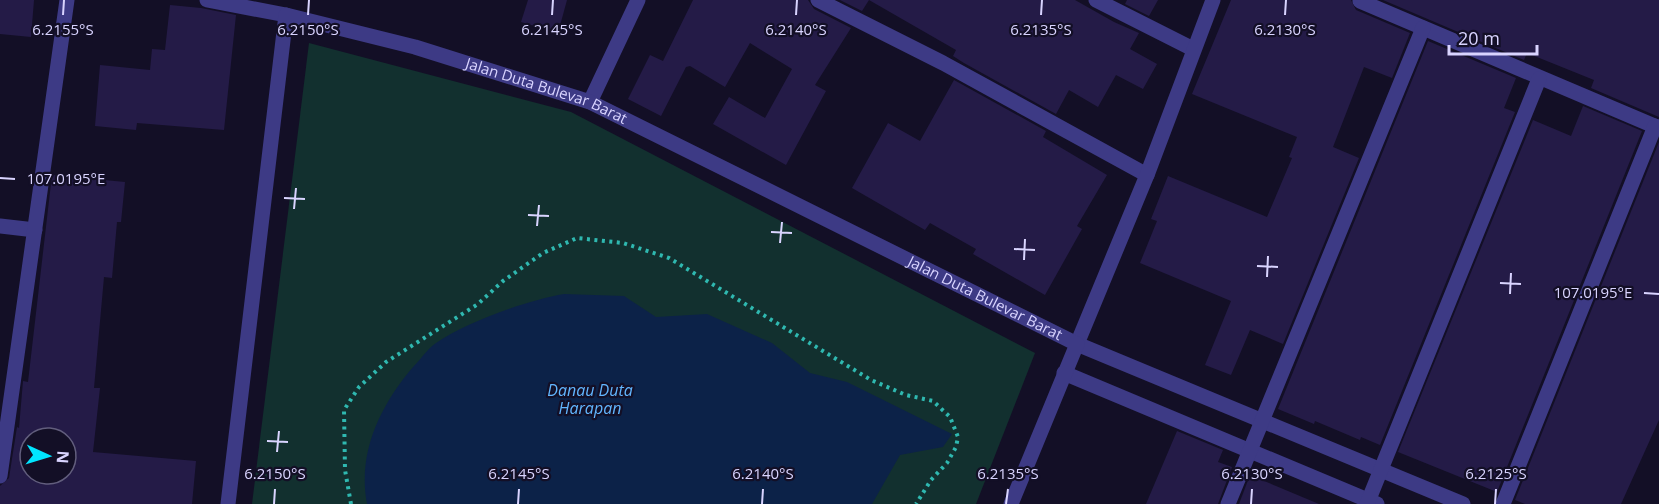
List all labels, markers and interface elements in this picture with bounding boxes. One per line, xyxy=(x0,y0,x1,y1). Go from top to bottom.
scale bar xyxy=(1449,18,1538,56)
text: 6.2155°S xyxy=(32,19,94,39)
text: 6.2150°S xyxy=(277,19,339,39)
text: 6.2145°S xyxy=(521,19,583,39)
text: 6.2140°S xyxy=(765,19,827,39)
text: 6.2135°S xyxy=(1010,19,1072,39)
text: 6.2130°S xyxy=(1254,19,1316,39)
text: 20 m xyxy=(1458,26,1500,50)
street label: Jalan Duta Bulevar Barat xyxy=(461,52,631,128)
text: 107.0195°E xyxy=(27,168,105,188)
street label: Jalan Duta Bulevar Barat xyxy=(903,250,1066,344)
text: 107.0195°E xyxy=(1554,282,1632,302)
water label: Danau Duta Harapan xyxy=(547,379,633,419)
north arrow xyxy=(18,426,78,486)
text: N xyxy=(52,450,74,464)
text: 6.2150°S xyxy=(244,463,306,483)
text: 6.2145°S xyxy=(488,463,550,483)
text: 6.2140°S xyxy=(732,463,794,483)
text: 6.2135°S xyxy=(977,463,1039,483)
text: 6.2130°S xyxy=(1221,463,1283,483)
text: 6.2125°S xyxy=(1465,463,1527,483)

